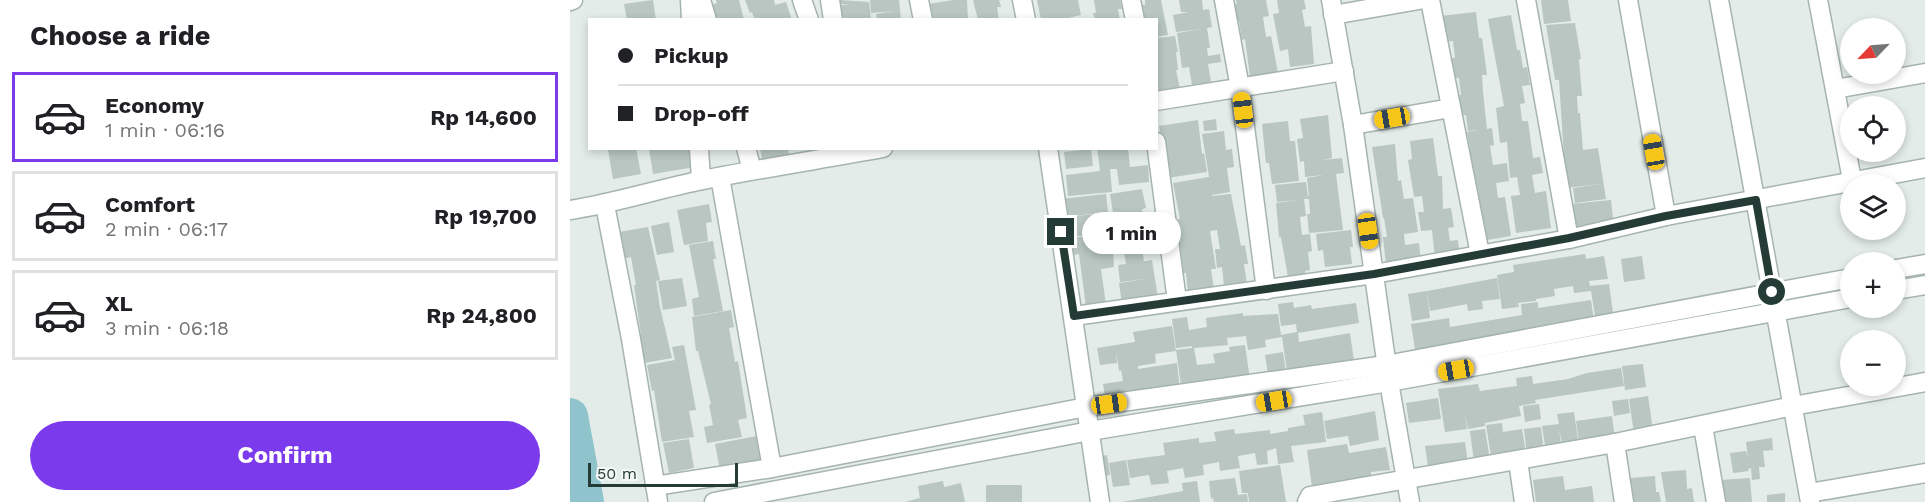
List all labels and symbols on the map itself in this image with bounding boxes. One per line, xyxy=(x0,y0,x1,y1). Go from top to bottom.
north arrow xyxy=(1840,18,1906,84)
car xyxy=(1232,91,1254,129)
car xyxy=(1373,106,1411,130)
car xyxy=(1642,133,1666,171)
callout: 1 min xyxy=(1082,211,1181,253)
car xyxy=(1357,212,1379,250)
route end xyxy=(1047,218,1074,245)
route start xyxy=(1758,278,1785,305)
car xyxy=(1437,358,1475,382)
car xyxy=(1255,389,1293,413)
car xyxy=(1090,393,1128,415)
scale bar xyxy=(588,460,738,488)

